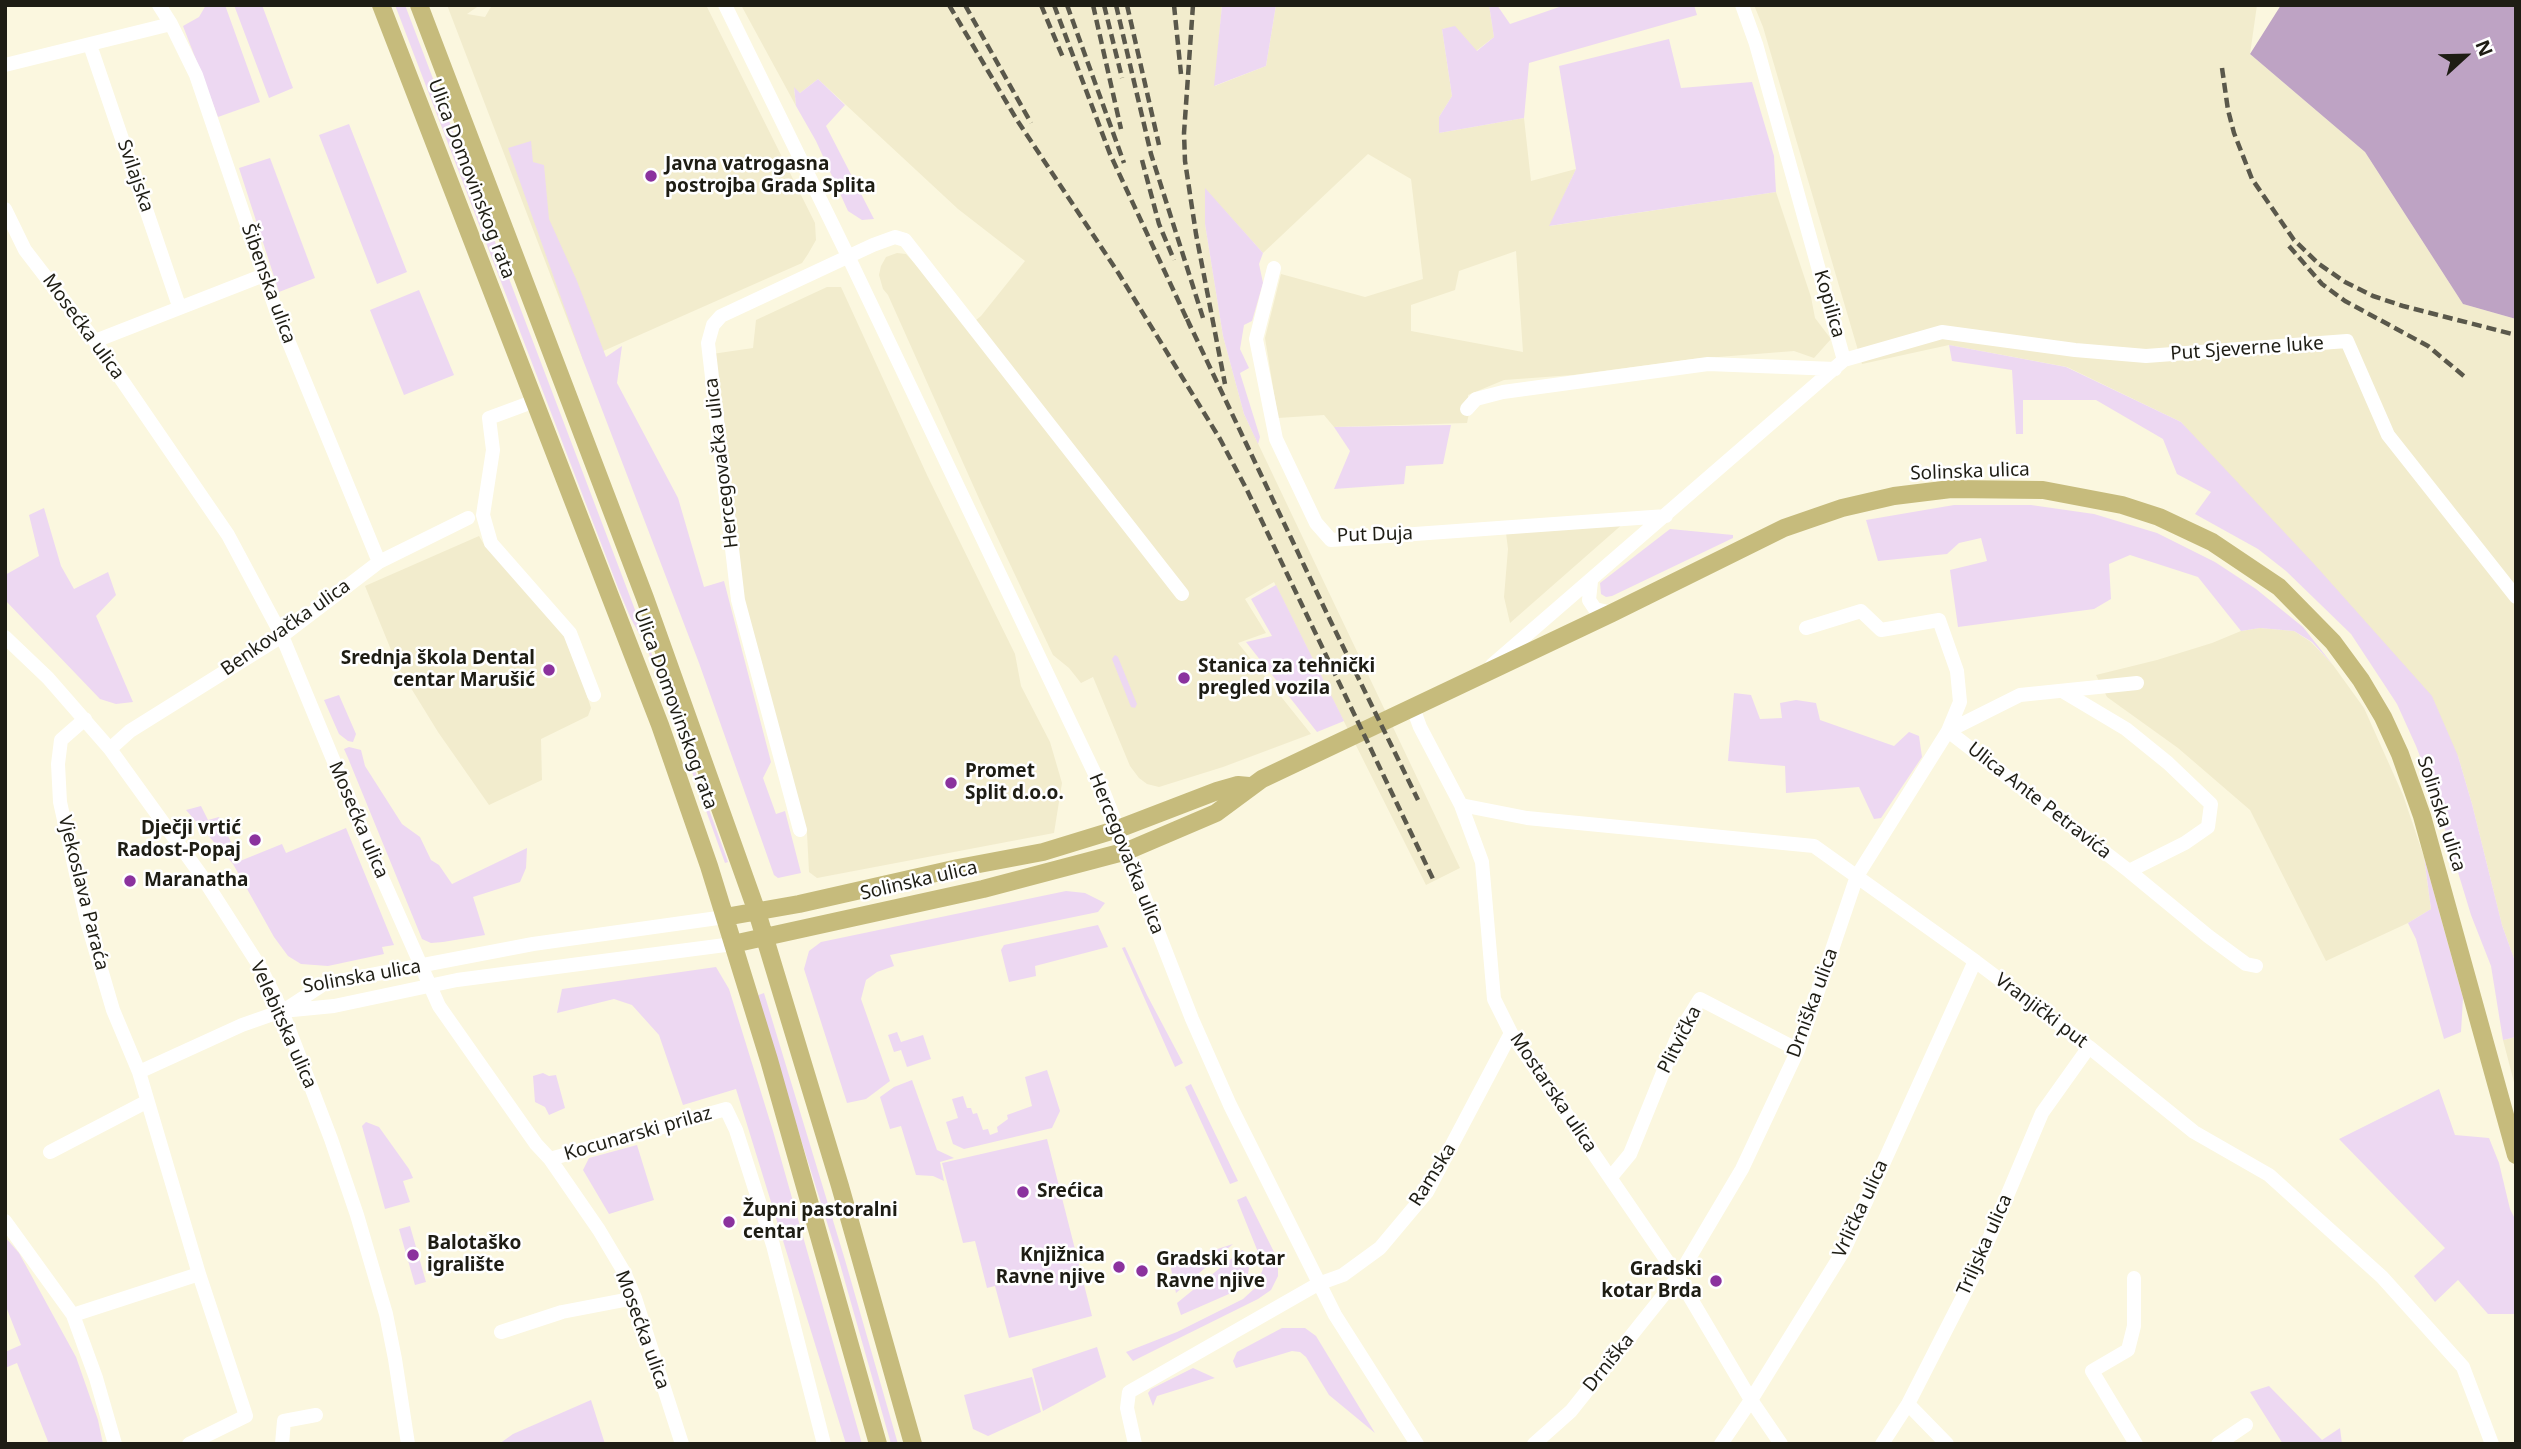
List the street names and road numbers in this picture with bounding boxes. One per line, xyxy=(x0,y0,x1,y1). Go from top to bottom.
street label: Ulica Domovinskog rata xyxy=(422,76,520,282)
street label: Svilajska xyxy=(112,137,158,215)
street label: Šibenska ulica xyxy=(236,221,300,347)
street label: Kopilica xyxy=(1808,267,1850,341)
street label: Mosećka ulica xyxy=(37,270,129,384)
street label: Put Sjeverne luke xyxy=(2169,332,2325,366)
street label: Hercegovačka ulica xyxy=(700,377,744,549)
street label: Solinska ulica xyxy=(1910,459,2030,485)
street label: Put Duja xyxy=(1337,522,1413,548)
street label: Benkovačka ulica xyxy=(217,575,355,681)
street label: Ulica Domovinskog rata xyxy=(628,606,722,812)
street label: Ulica Ante Petravića xyxy=(1963,738,2115,864)
street label: Solinska ulica xyxy=(2412,754,2470,874)
street label: Mosećka ulica xyxy=(323,758,393,882)
street label: Hercegovačka ulica xyxy=(1083,770,1169,938)
street label: Vjekoslava Paraća xyxy=(53,813,113,973)
street label: Solinska ulica xyxy=(858,856,980,906)
street label: Drniška ulica xyxy=(1783,945,1843,1061)
street label: Solinska ulica xyxy=(301,955,423,999)
street label: Velebitska ulica xyxy=(245,958,321,1092)
street label: Vranjički put xyxy=(1990,969,2092,1053)
street label: Plitvička xyxy=(1653,1002,1707,1078)
street label: Mostarska ulica xyxy=(1505,1029,1601,1157)
street label: Kocunarski prilaz xyxy=(562,1102,714,1166)
street label: Ramska xyxy=(1405,1139,1461,1211)
street label: Vrlička ulica xyxy=(1828,1157,1894,1261)
street label: Triljska ulica xyxy=(1953,1191,2017,1299)
street label: Mosećka ulica xyxy=(610,1267,674,1393)
street label: Drniška xyxy=(1579,1329,1639,1397)

